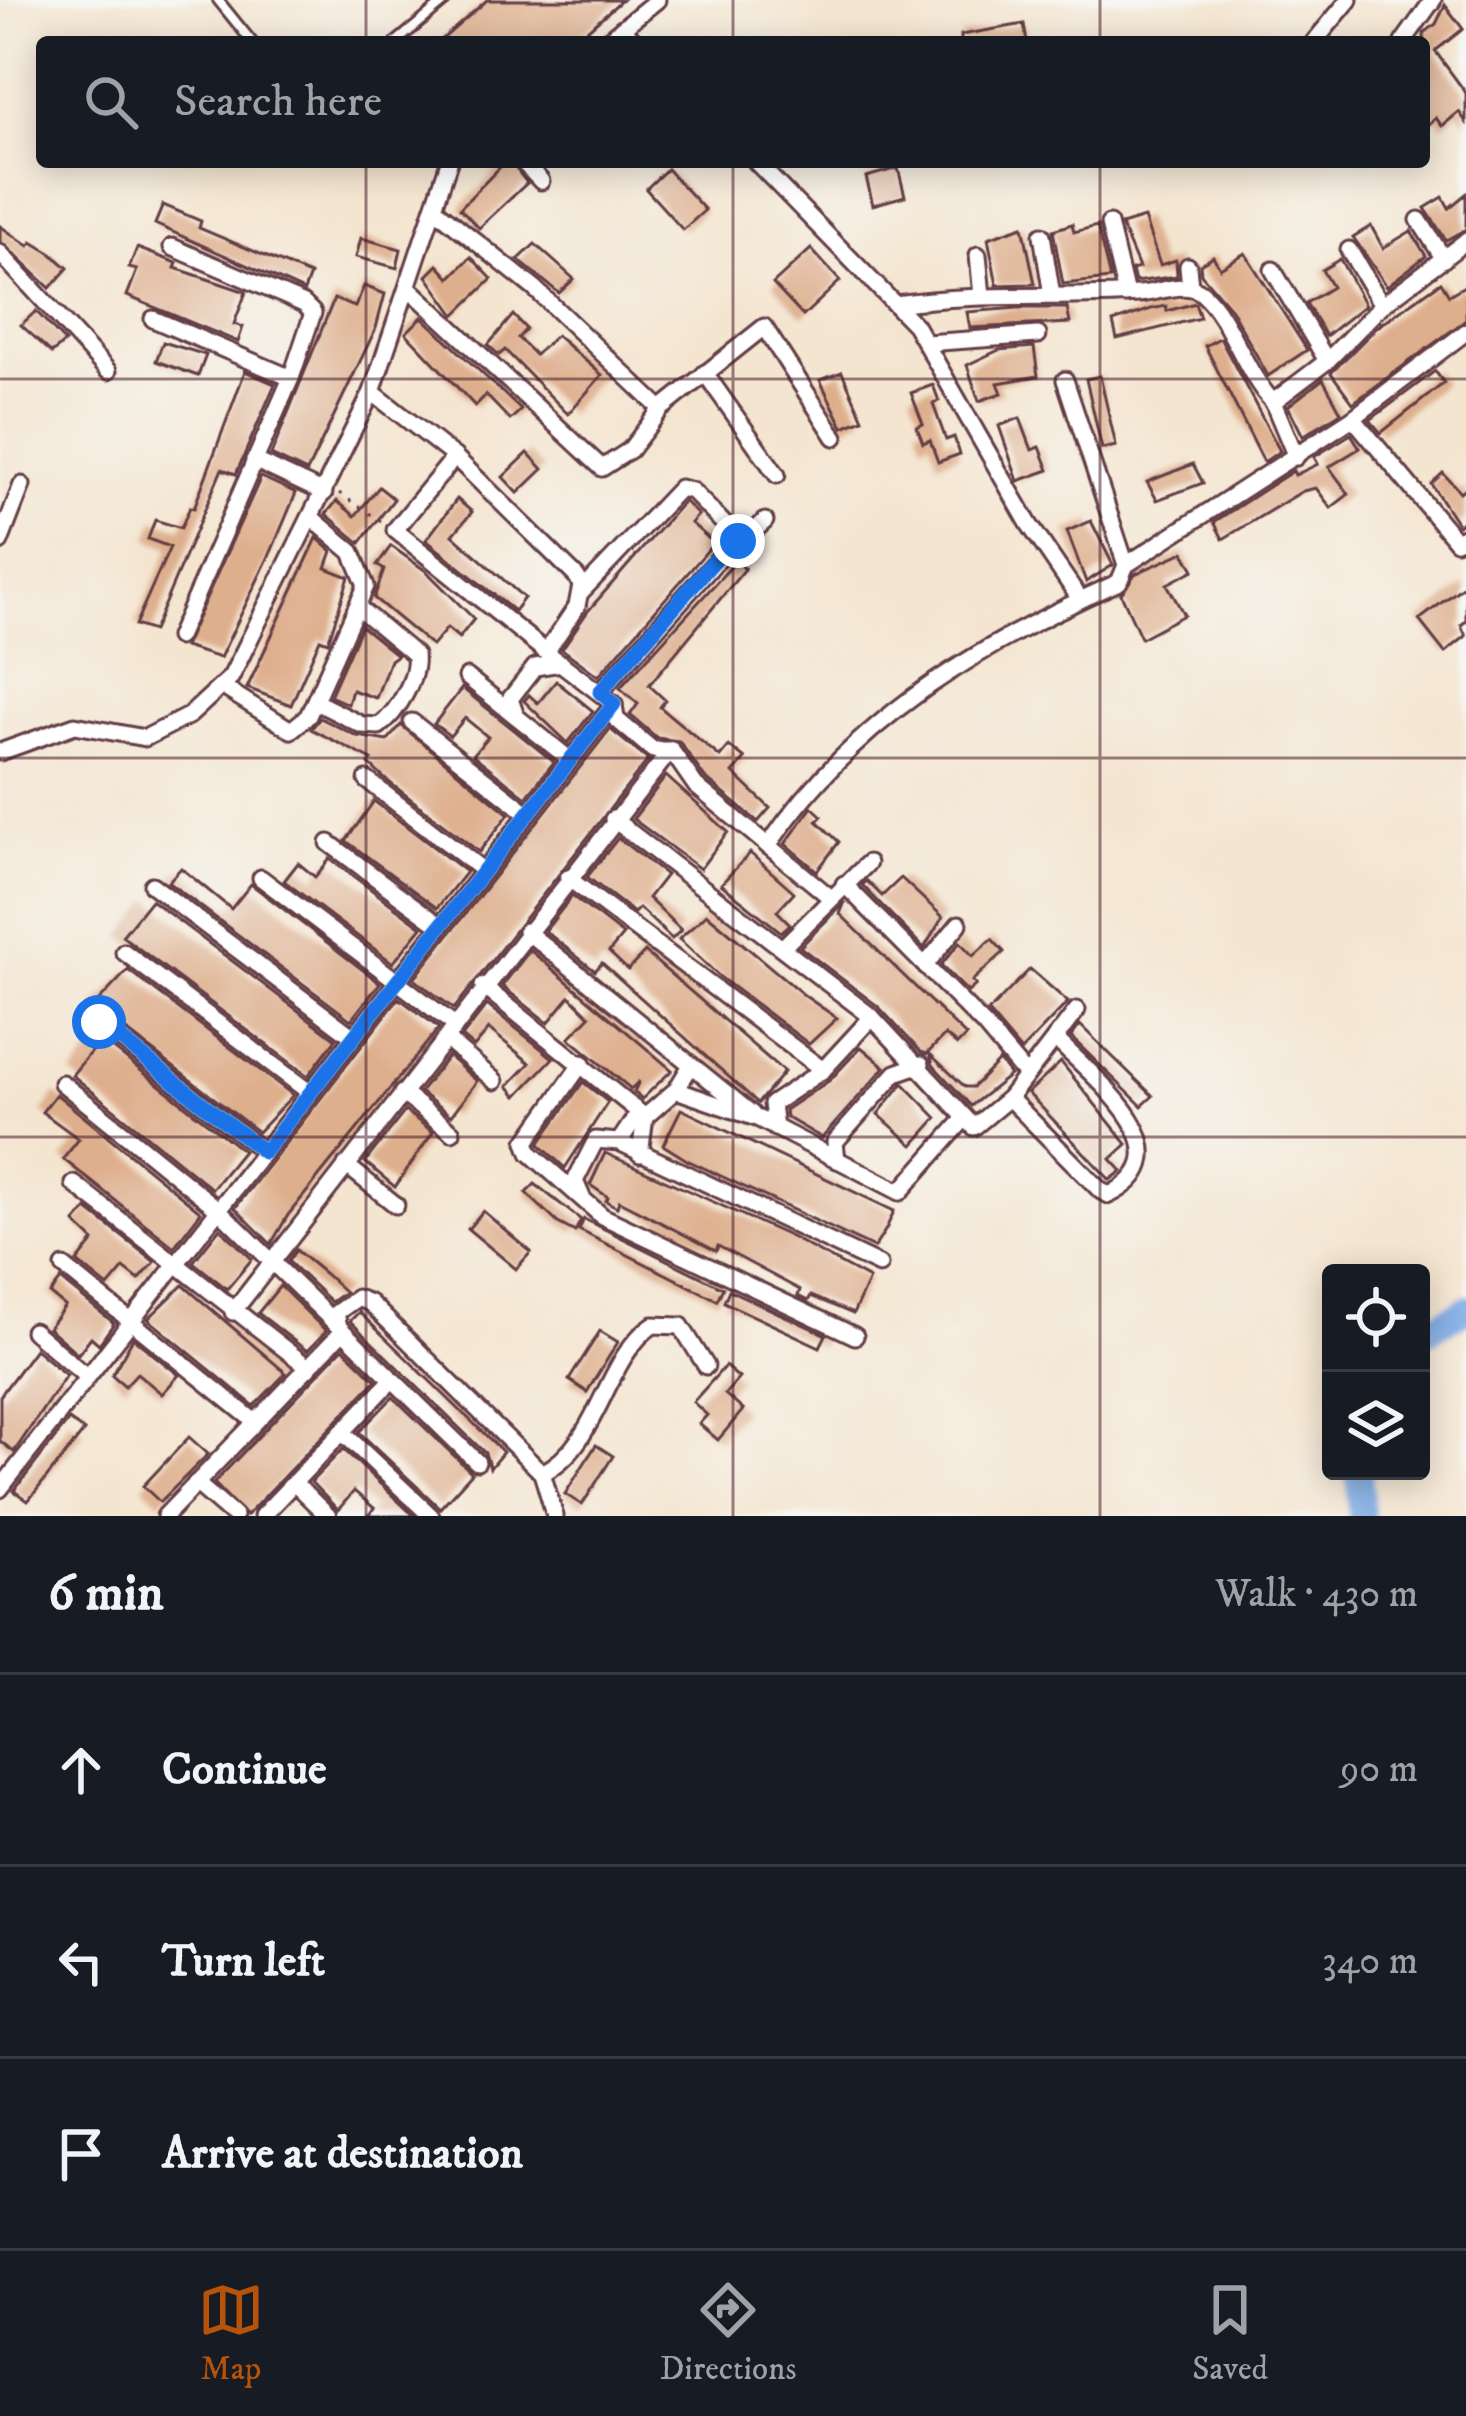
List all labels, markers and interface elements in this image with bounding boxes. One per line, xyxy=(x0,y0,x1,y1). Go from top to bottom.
search box xyxy=(36,36,1430,168)
icon: search xyxy=(78,69,144,135)
text: Search here xyxy=(174,74,382,130)
route end xyxy=(711,514,765,568)
route start xyxy=(72,995,126,1049)
map controls xyxy=(1322,1264,1430,1480)
button: locate xyxy=(1322,1264,1430,1372)
button: layers xyxy=(1322,1372,1430,1480)
text: 6 min xyxy=(48,1562,164,1626)
text: Walk · 430 m xyxy=(1215,1570,1418,1619)
icon: ahead xyxy=(48,1737,114,1803)
text: Continue xyxy=(162,1742,327,1798)
text: 90 m xyxy=(1340,1745,1418,1794)
icon: left xyxy=(48,1929,114,1995)
text: Turn left xyxy=(162,1934,325,1990)
text: 340 m xyxy=(1322,1937,1418,1986)
icon: arrive xyxy=(48,2121,114,2187)
text: Arrive at destination xyxy=(162,2126,523,2182)
tab: Map xyxy=(198,2277,264,2390)
tab: Directions xyxy=(660,2277,796,2390)
tab: Saved xyxy=(1192,2277,1268,2390)

